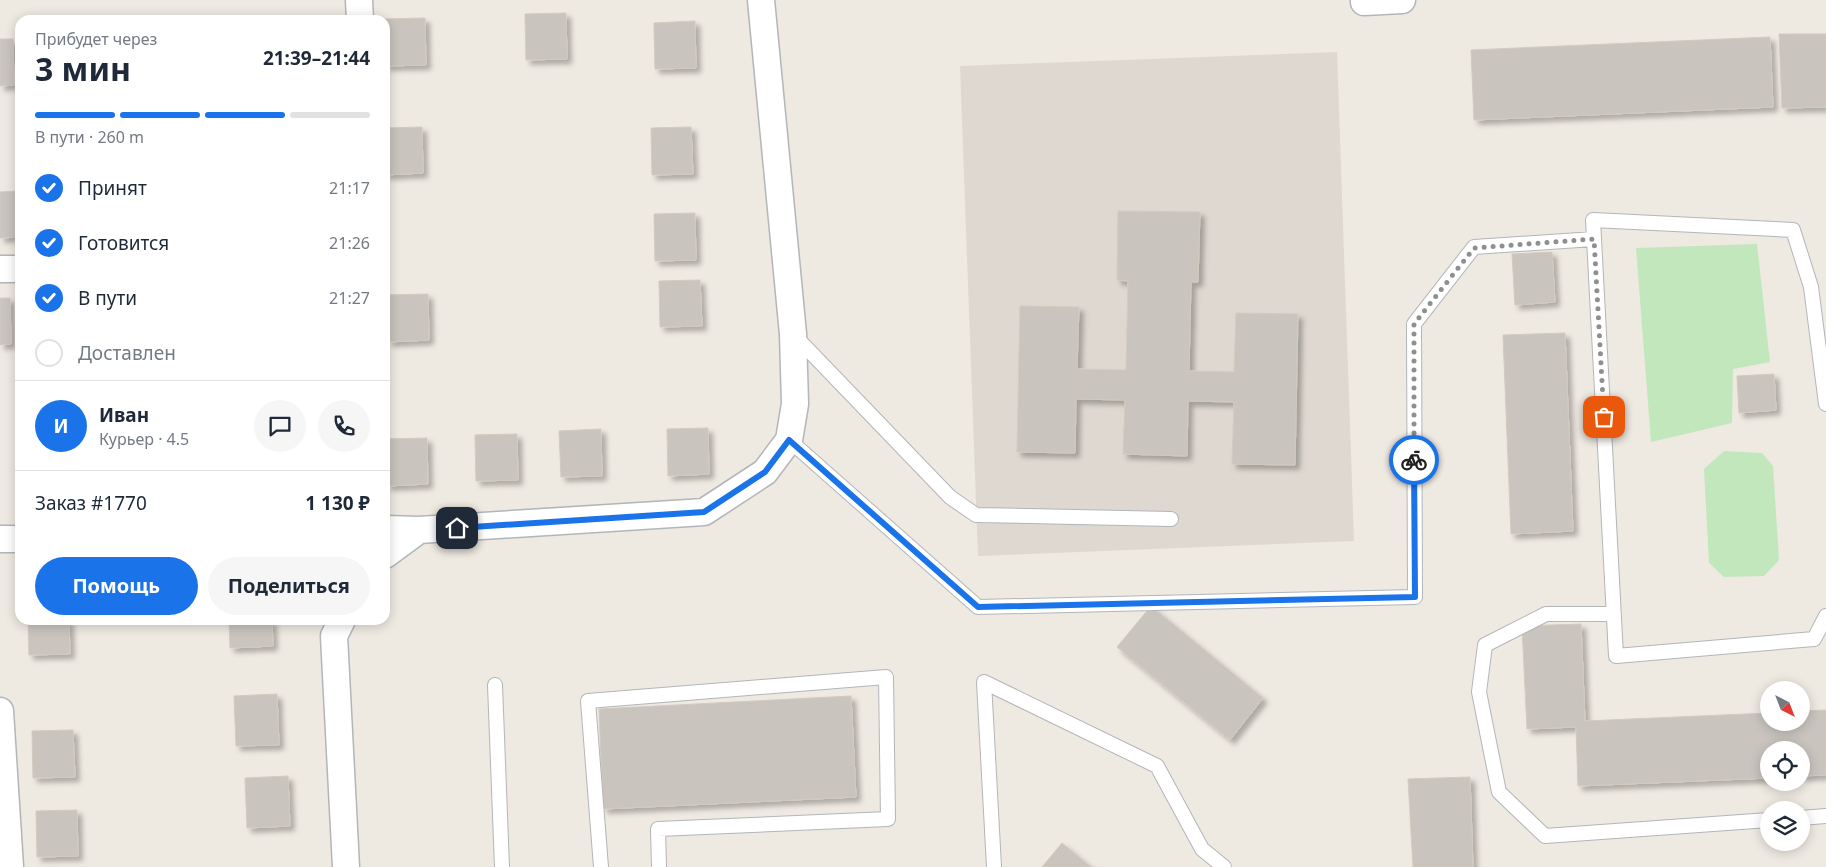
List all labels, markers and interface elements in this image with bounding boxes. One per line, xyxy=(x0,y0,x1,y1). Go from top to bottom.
text: Прибудет через xyxy=(35,28,157,50)
text: 21:39–21:44 xyxy=(263,45,370,71)
text: 3 мин xyxy=(35,47,131,90)
text: В пути · 260 m xyxy=(35,126,144,148)
icon: check xyxy=(35,174,63,202)
text: Принят xyxy=(78,175,147,201)
text: 21:17 xyxy=(329,177,370,199)
icon: check xyxy=(35,229,63,257)
text: Готовится xyxy=(78,230,169,256)
text: 21:26 xyxy=(329,232,370,254)
icon: check xyxy=(35,284,63,312)
text: В пути xyxy=(78,285,137,311)
text: 21:27 xyxy=(329,287,370,309)
text: Доставлен xyxy=(78,340,176,366)
pin xyxy=(1583,396,1625,438)
button: chat xyxy=(254,400,306,452)
button: phone xyxy=(318,400,370,452)
text: Иван xyxy=(99,402,149,428)
icon: bag xyxy=(1590,403,1618,431)
text: И xyxy=(53,413,69,439)
text: Курьер · 4.5 xyxy=(99,428,189,450)
courier xyxy=(1389,435,1439,485)
icon: bike xyxy=(1400,446,1428,474)
text: Заказ #1770 xyxy=(35,490,147,516)
text: 1 130 ₽ xyxy=(305,490,370,516)
pin xyxy=(436,507,478,549)
icon: home xyxy=(443,514,471,542)
button: Помощь xyxy=(35,557,198,615)
button: Поделиться xyxy=(208,557,370,615)
north arrow xyxy=(1760,681,1810,731)
map controls xyxy=(1760,681,1810,851)
button: locate xyxy=(1760,741,1810,791)
button: layers xyxy=(1760,801,1810,851)

